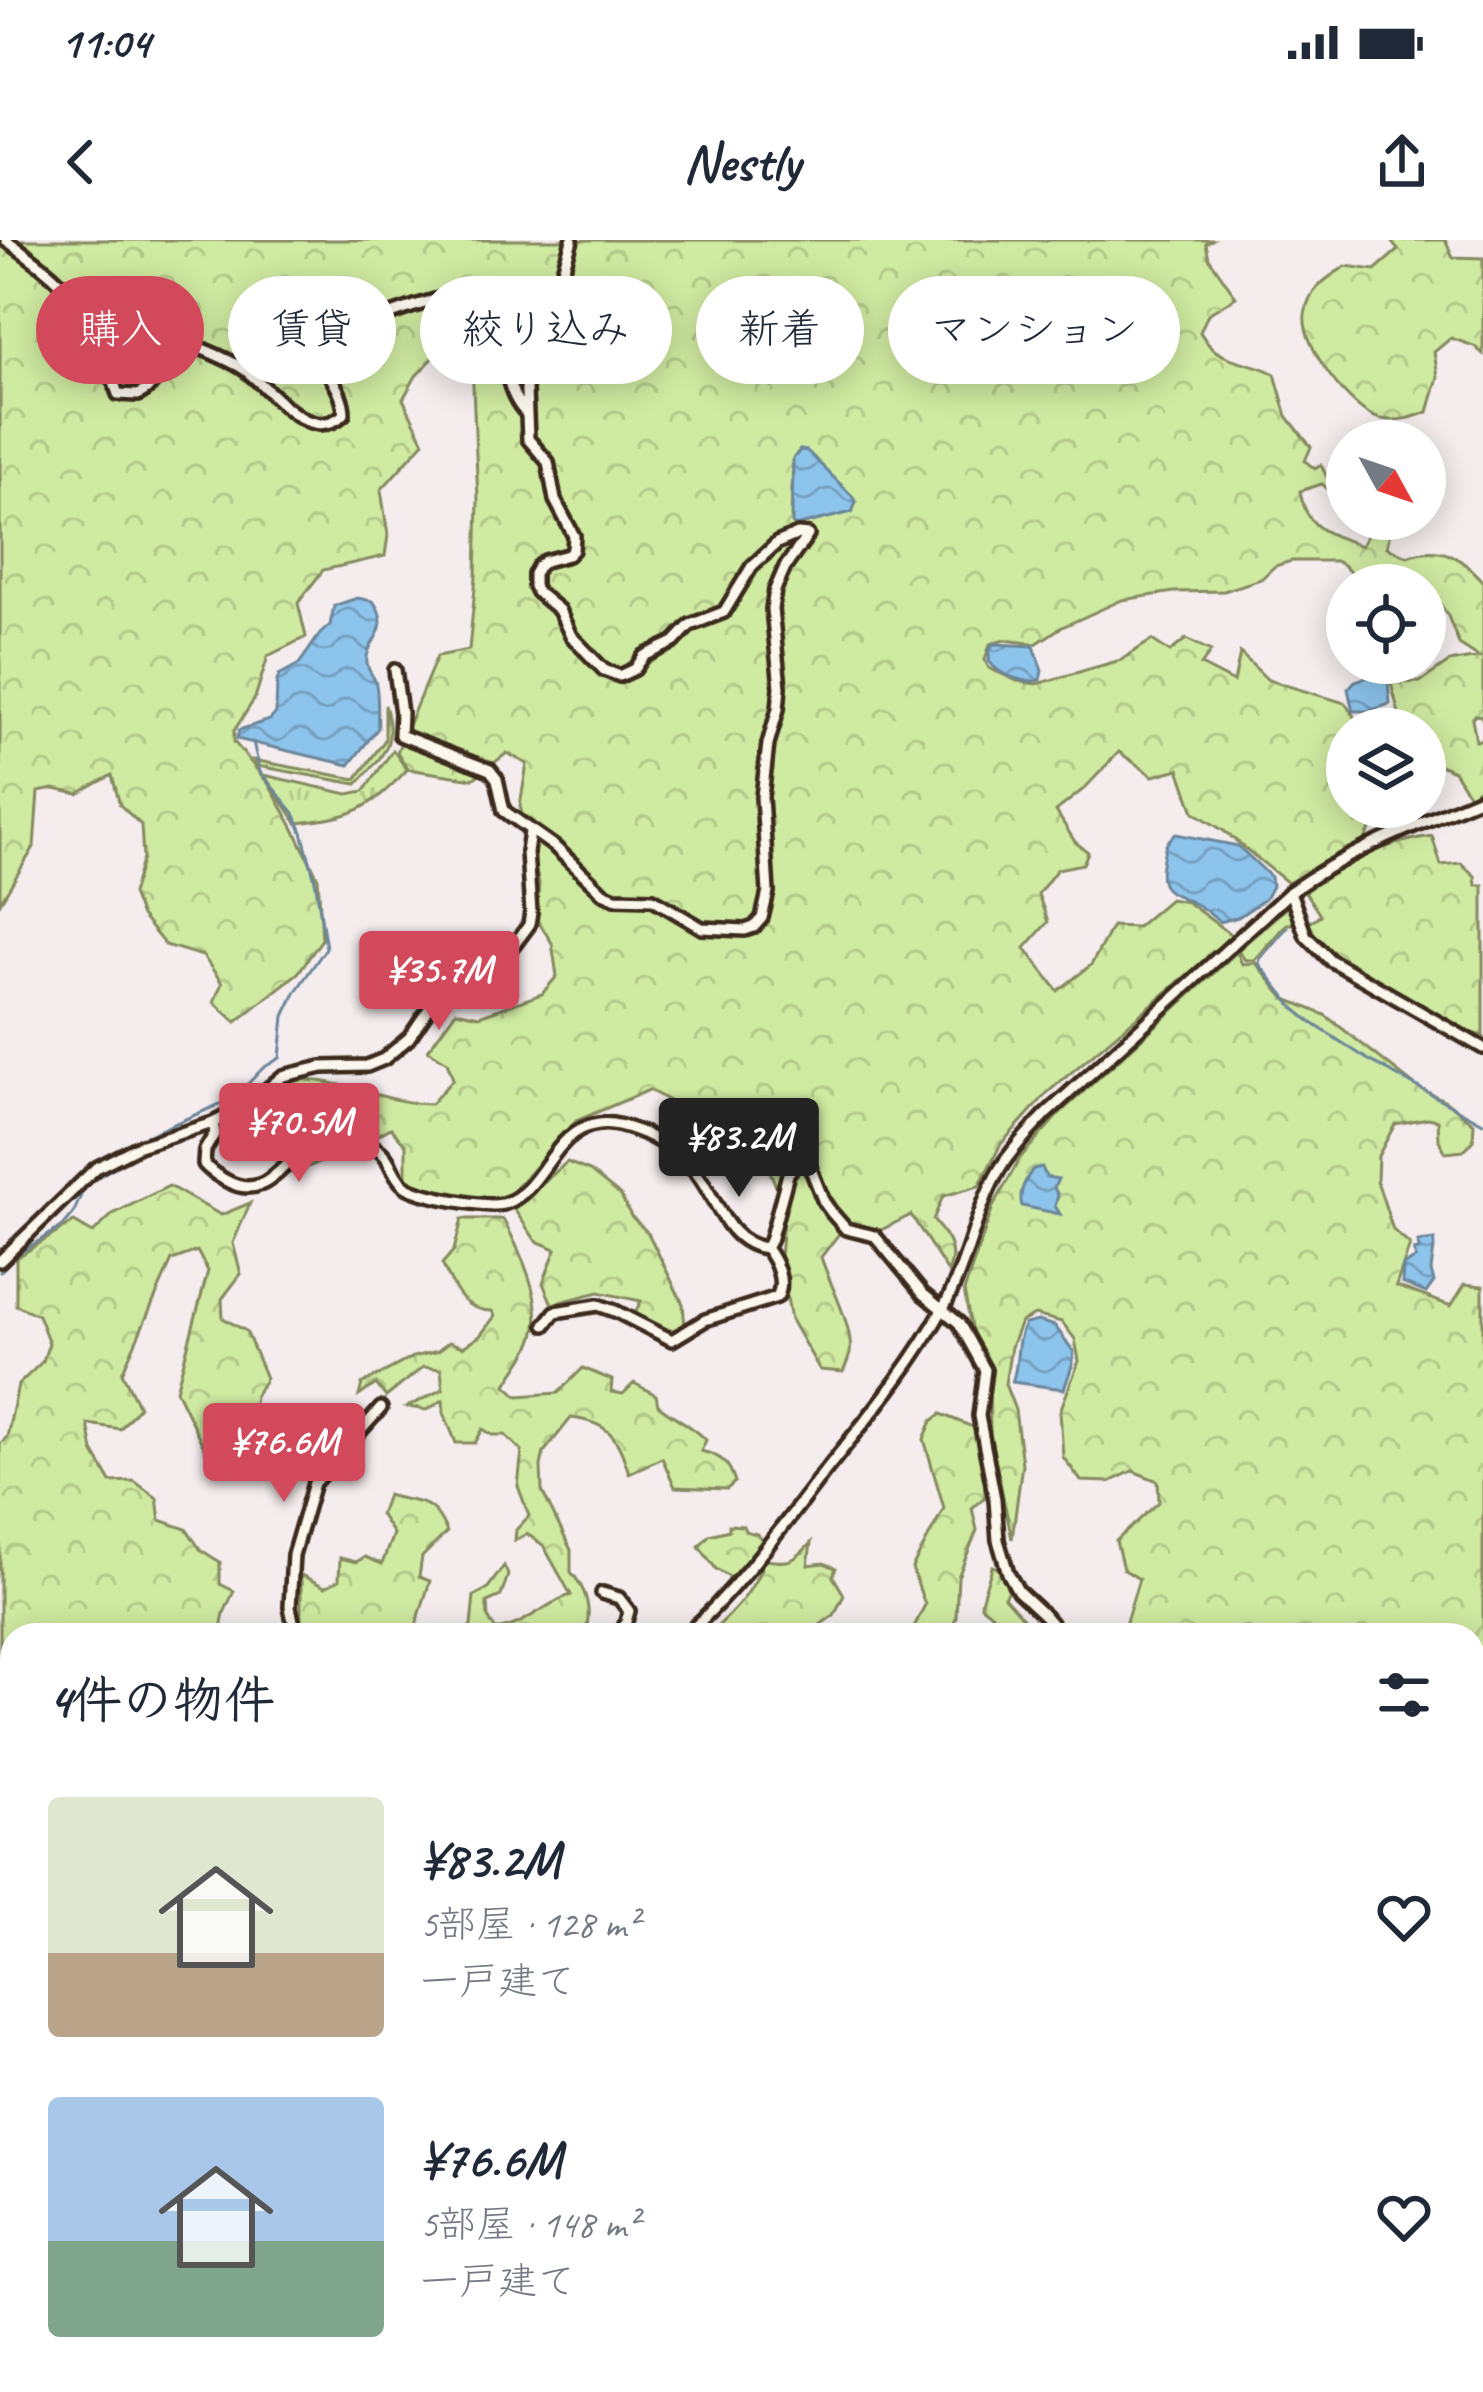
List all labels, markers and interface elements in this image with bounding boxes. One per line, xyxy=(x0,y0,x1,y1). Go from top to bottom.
text: 11:04 xyxy=(60,14,150,71)
text: Nestly xyxy=(683,128,800,196)
icon: back xyxy=(48,129,114,195)
icon: share xyxy=(1369,129,1435,195)
chip: 購入 xyxy=(36,276,204,384)
chip: 賃貸 xyxy=(228,276,396,384)
chip: 絞り込み xyxy=(420,276,672,384)
chip: 新着 xyxy=(696,276,864,384)
chip: マンション xyxy=(888,276,1180,384)
north arrow xyxy=(1326,420,1446,540)
map controls xyxy=(1326,420,1446,828)
button: locate xyxy=(1326,564,1446,684)
button: layers xyxy=(1326,708,1446,828)
pin: ¥35.7M xyxy=(341,931,537,1033)
text: ¥35.7M xyxy=(386,945,492,994)
pin: ¥70.5M xyxy=(201,1083,397,1185)
text: ¥70.5M xyxy=(246,1097,352,1146)
pin: ¥83.2M xyxy=(641,1098,837,1200)
text: ¥83.2M xyxy=(686,1112,792,1161)
pin: ¥76.6M xyxy=(186,1403,382,1505)
text: ¥76.6M xyxy=(230,1417,338,1466)
icon: filters xyxy=(1371,1662,1437,1728)
text: 4件の物件 xyxy=(48,1668,275,1732)
text: ¥83.2M xyxy=(420,1828,559,1892)
icon: home xyxy=(144,1845,288,1989)
icon: heart xyxy=(1371,1884,1437,1950)
text: 5部屋 · 128 m² xyxy=(420,1900,638,1949)
text: 一戸建て xyxy=(420,1957,576,2006)
text: ¥76.6M xyxy=(420,2128,561,2192)
icon: home xyxy=(144,2145,288,2289)
icon: heart xyxy=(1371,2184,1437,2250)
text: 5部屋 · 148 m² xyxy=(420,2200,638,2249)
text: 一戸建て xyxy=(420,2257,576,2306)

